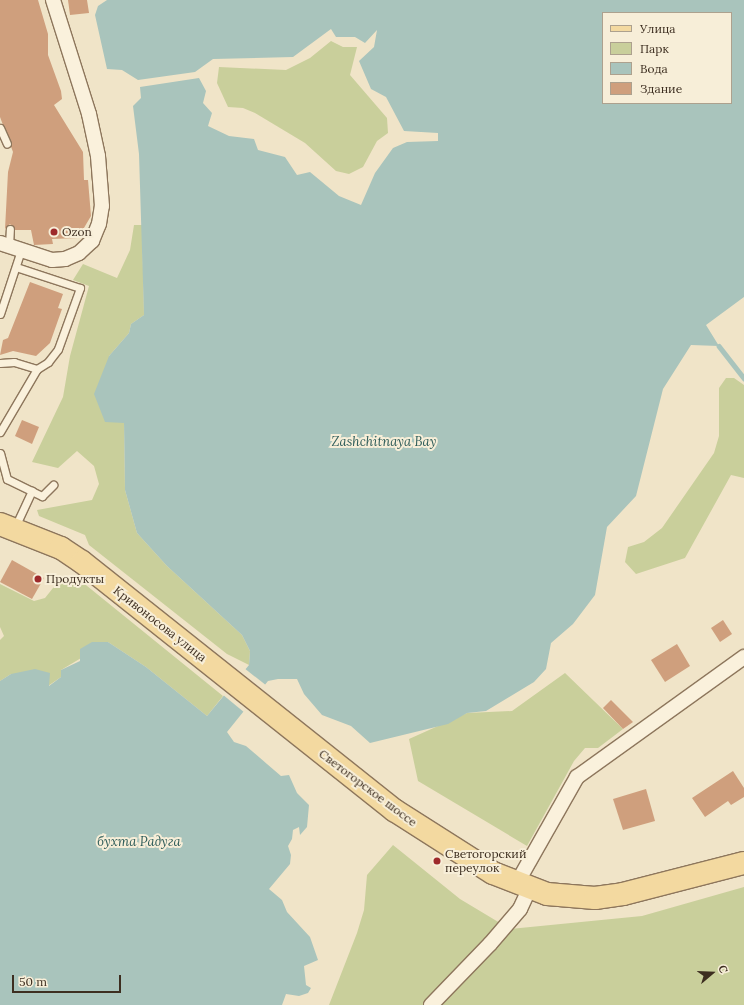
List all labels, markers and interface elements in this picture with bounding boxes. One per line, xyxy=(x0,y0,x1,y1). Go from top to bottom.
legend xyxy=(602,12,732,104)
text: Улица xyxy=(640,21,676,36)
text: Парк xyxy=(640,41,669,56)
text: Вода xyxy=(640,61,668,76)
text: Здание xyxy=(640,81,682,96)
place label: Ozon xyxy=(62,225,92,239)
marker: Ozon xyxy=(49,227,59,237)
water label: Zashchitnaya Bay xyxy=(332,434,436,450)
place label: Продукты xyxy=(46,572,104,586)
marker: Продукты xyxy=(33,574,43,584)
street label: Кривоносова улица xyxy=(111,583,209,665)
street label: Светогорское шоссе xyxy=(316,746,420,830)
water label: бухта Радуга xyxy=(97,834,181,850)
place label: Светогорский переулок xyxy=(445,847,526,875)
marker: Светогорский переулок xyxy=(432,856,442,866)
north arrow xyxy=(692,953,732,993)
text: С xyxy=(715,963,731,975)
scale bar xyxy=(14,967,123,993)
text: 50 m xyxy=(19,974,47,989)

